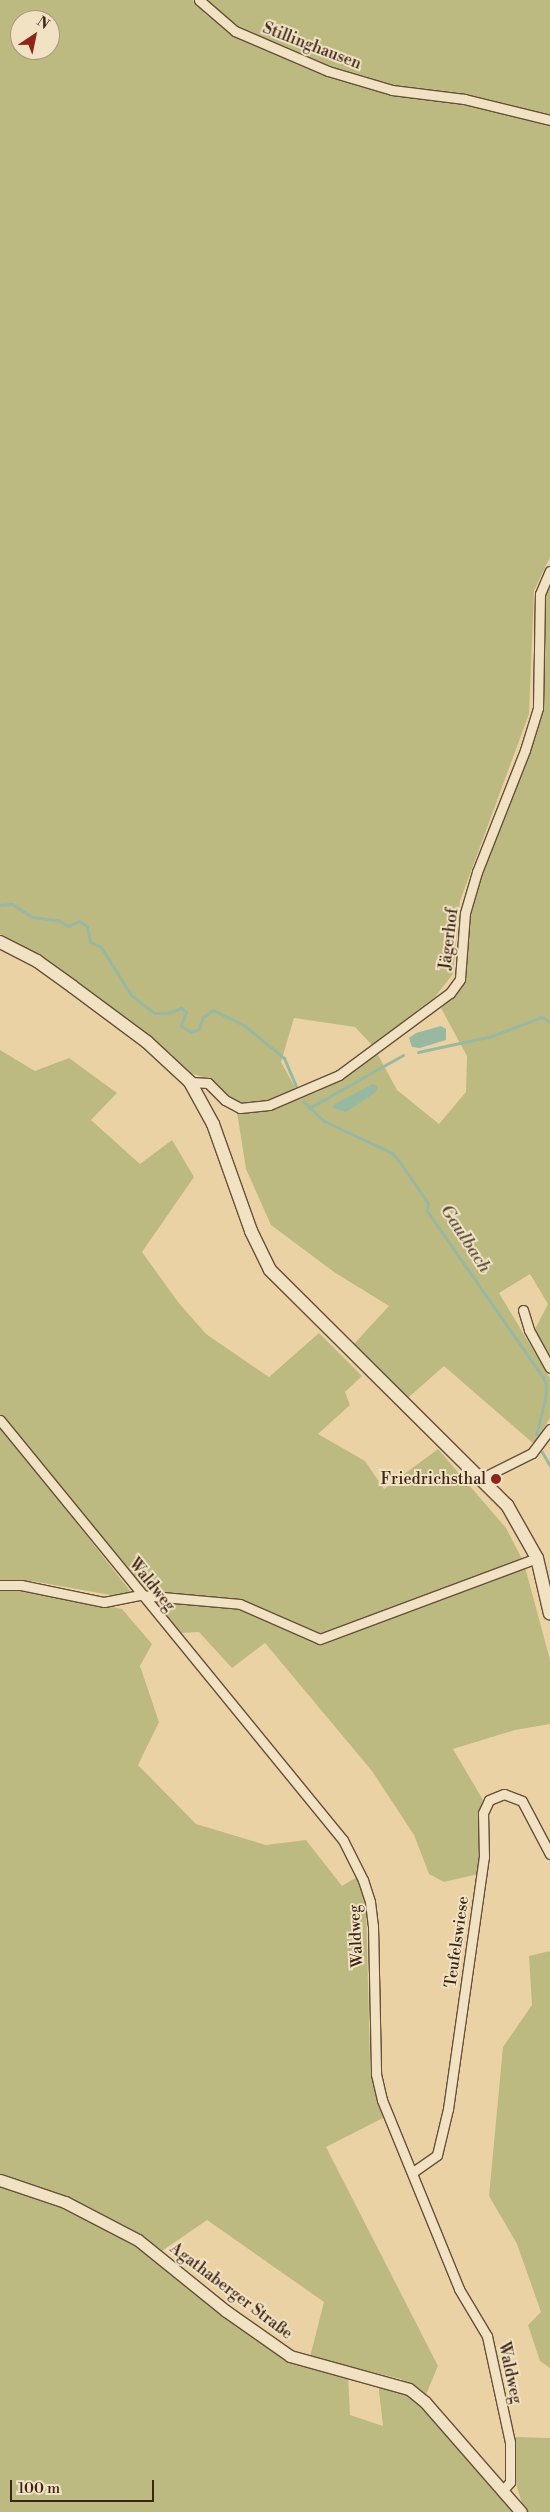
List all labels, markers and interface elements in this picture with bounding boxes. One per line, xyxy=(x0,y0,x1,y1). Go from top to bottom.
north arrow xyxy=(10,10,60,60)
text: N xyxy=(33,13,52,34)
street label: Stillinghausen xyxy=(260,18,364,74)
street label: Jägerhof xyxy=(436,907,462,971)
water label: Gaulbach xyxy=(435,1201,495,1277)
place label: Friedrichsthal xyxy=(381,1469,486,1489)
marker: Friedrichsthal xyxy=(490,1473,502,1485)
street label: Waldweg xyxy=(125,1555,179,1615)
street label: Teufelswiese xyxy=(441,1895,473,1989)
street label: Waldweg xyxy=(345,1904,367,1968)
street label: Agathaberger Straße xyxy=(166,2239,296,2343)
street label: Waldweg xyxy=(494,2340,526,2406)
scale bar xyxy=(12,2470,156,2502)
text: 100 m xyxy=(18,2479,60,2498)

